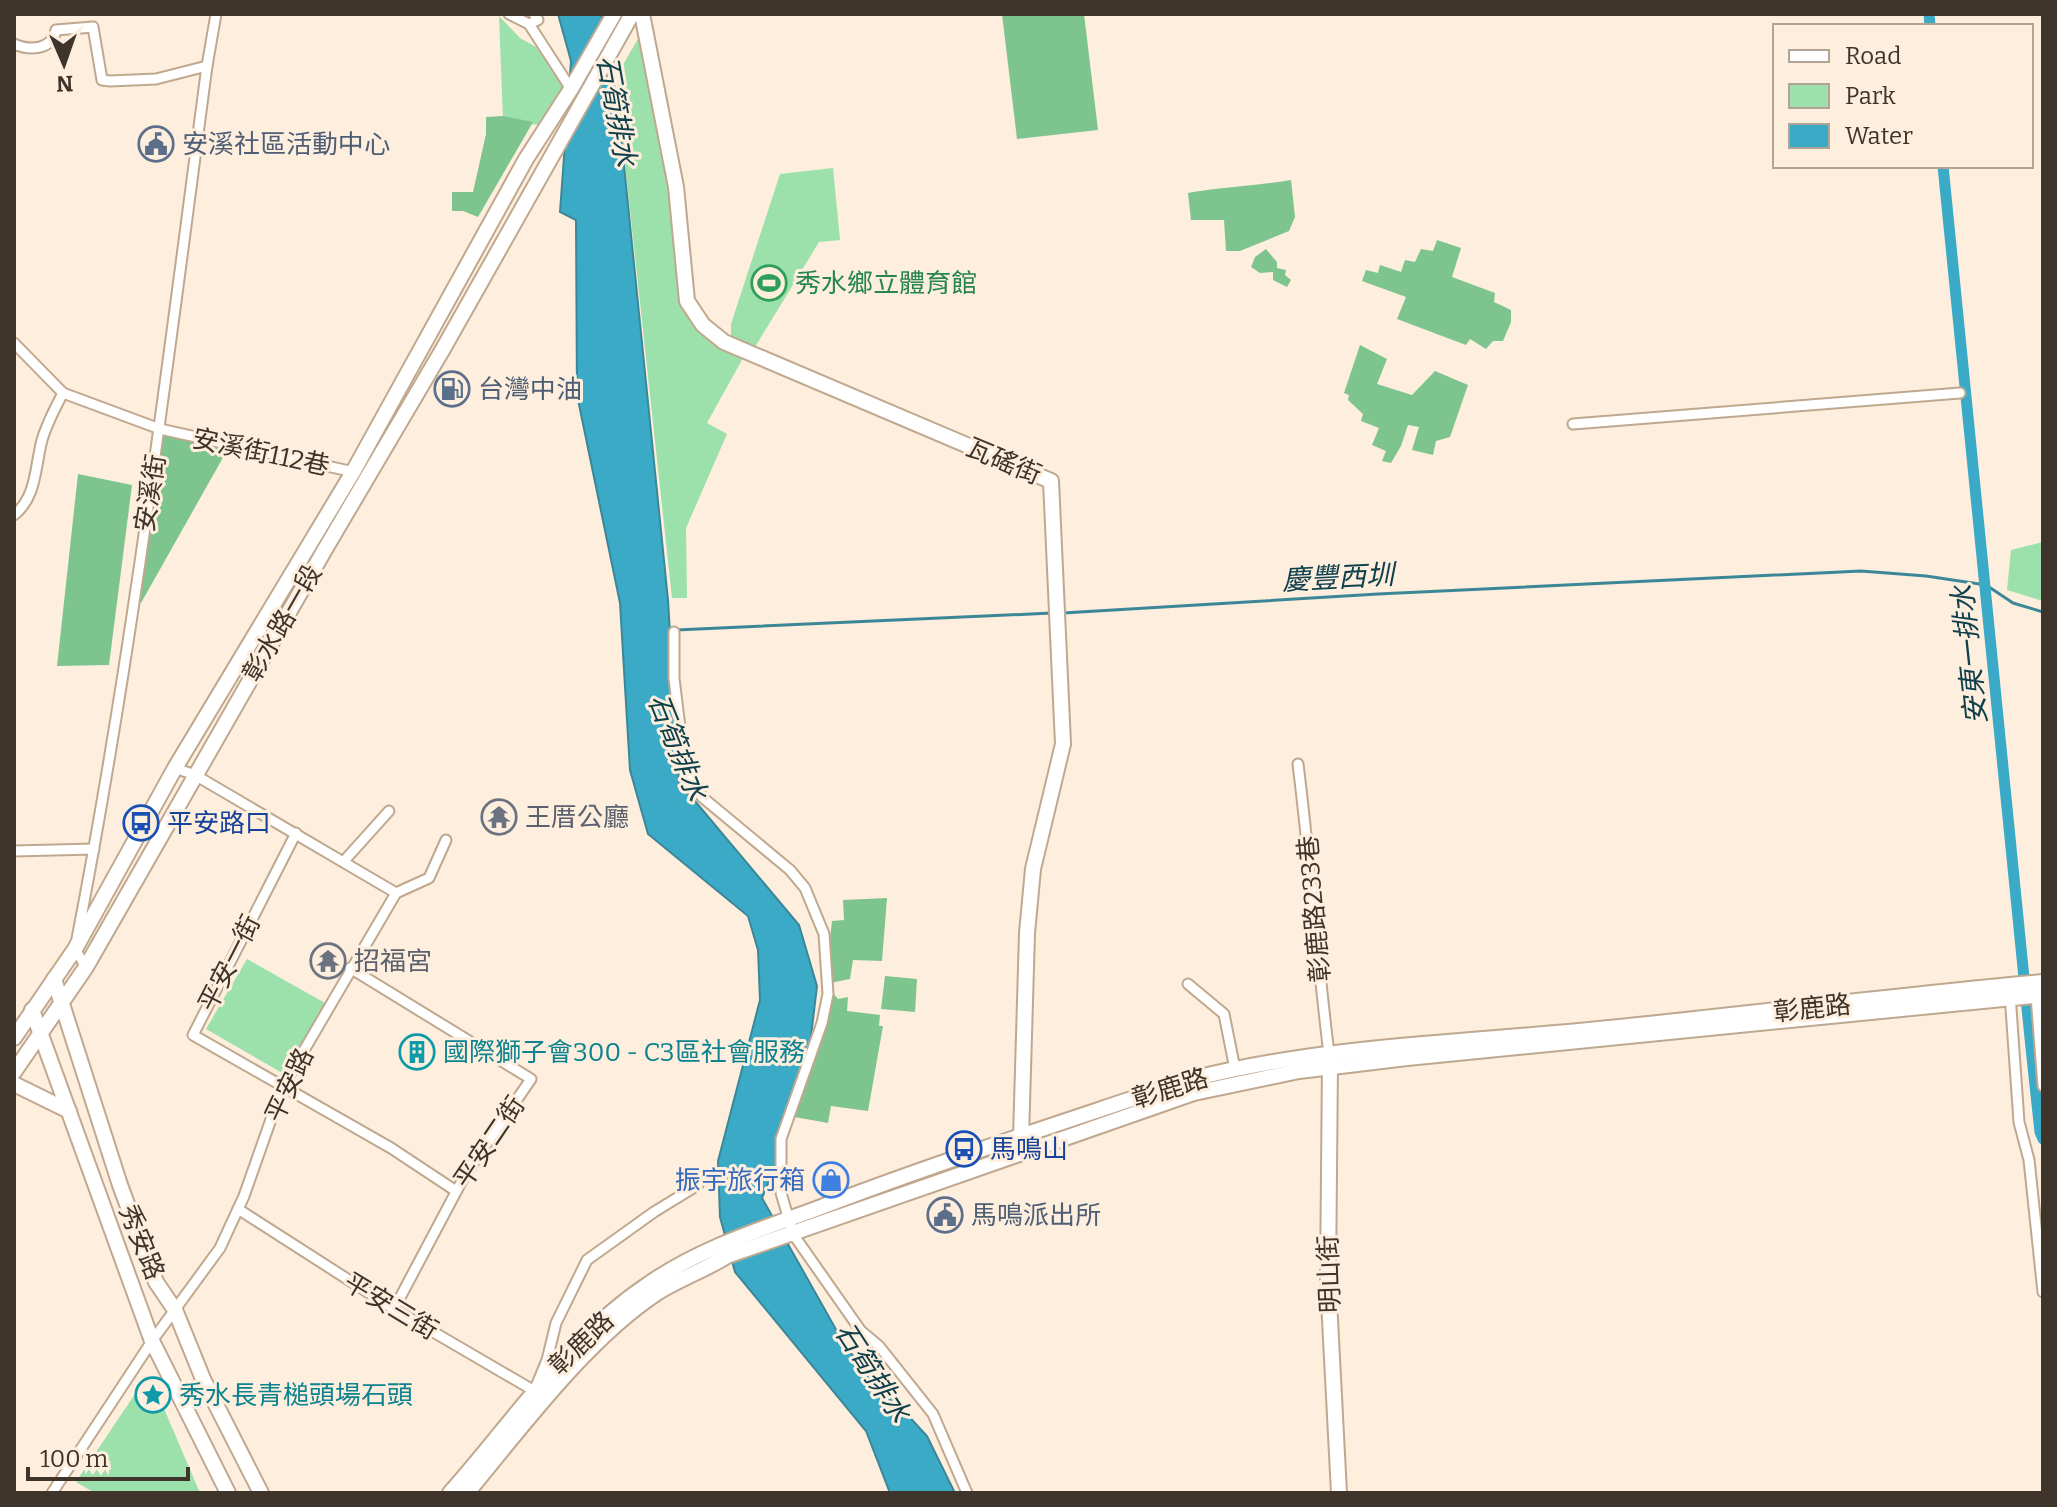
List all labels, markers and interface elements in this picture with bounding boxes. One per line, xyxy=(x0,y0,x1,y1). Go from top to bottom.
north arrow xyxy=(24,24,104,104)
legend xyxy=(1773,24,2033,168)
text: Road xyxy=(1845,42,1901,70)
water label: 石筍排水 xyxy=(591,53,643,171)
text: N xyxy=(56,70,74,97)
text: Park xyxy=(1845,82,1896,110)
text: Water xyxy=(1845,122,1913,150)
public building icon: 安溪社區活動中心 xyxy=(137,125,175,163)
place label: 安溪社區活動中心 xyxy=(182,129,390,160)
sports icon: 秀水鄉立體育館 xyxy=(750,264,788,302)
place label: 秀水鄉立體育館 xyxy=(795,268,977,299)
fuel station icon: 台灣中油 xyxy=(433,370,471,408)
place label: 台灣中油 xyxy=(478,374,582,405)
street label: 安溪街112巷 xyxy=(190,423,332,482)
street label: 瓦磘街 xyxy=(962,432,1046,491)
street label: 安溪街 xyxy=(129,452,172,534)
water label: 慶豐西圳 xyxy=(1281,558,1399,597)
street label: 彰水路一段 xyxy=(237,559,328,687)
water label: 安東一排水 xyxy=(1946,582,1993,726)
water label: 石筍排水 xyxy=(641,689,715,807)
temple icon: 王厝公廳 xyxy=(480,798,518,836)
place label: 王厝公廳 xyxy=(525,802,629,833)
bus stop icon: 平安路口 xyxy=(122,804,160,842)
place label: 平安路口 xyxy=(167,808,271,839)
street label: 彰鹿路233巷 xyxy=(1293,834,1336,984)
street label: 平安一街 xyxy=(192,910,267,1017)
temple icon: 招福宮 xyxy=(309,942,347,980)
place label: 招福宮 xyxy=(354,946,432,977)
street label: 彰鹿路 xyxy=(1772,989,1852,1028)
building icon: 國際獅子會300 - C3區社會服務 xyxy=(398,1033,436,1071)
place label: 國際獅子會300 - C3區社會服務 xyxy=(443,1037,805,1068)
street label: 平安路 xyxy=(259,1043,320,1127)
street label: 彰鹿路 xyxy=(1128,1062,1212,1115)
street label: 平安二街 xyxy=(447,1090,531,1194)
bus stop icon: 馬鳴山 xyxy=(945,1130,983,1168)
place label: 馬鳴山 xyxy=(990,1134,1068,1165)
shop icon: 振宇旅行箱 xyxy=(812,1161,850,1199)
place label: 振宇旅行箱 xyxy=(675,1165,805,1196)
public building icon: 馬鳴派出所 xyxy=(926,1196,964,1234)
street label: 秀安路 xyxy=(113,1200,171,1284)
place label: 馬鳴派出所 xyxy=(971,1200,1101,1231)
street label: 明山街 xyxy=(1313,1234,1346,1314)
street label: 平安三街 xyxy=(338,1266,443,1347)
street label: 彰鹿路 xyxy=(543,1305,620,1382)
water label: 石筍排水 xyxy=(828,1316,918,1430)
place icon: 秀水長青槌頭場石頭 xyxy=(134,1376,172,1414)
place label: 秀水長青槌頭場石頭 xyxy=(179,1380,413,1411)
scale bar xyxy=(28,1431,188,1481)
text: 100 m xyxy=(40,1445,108,1473)

